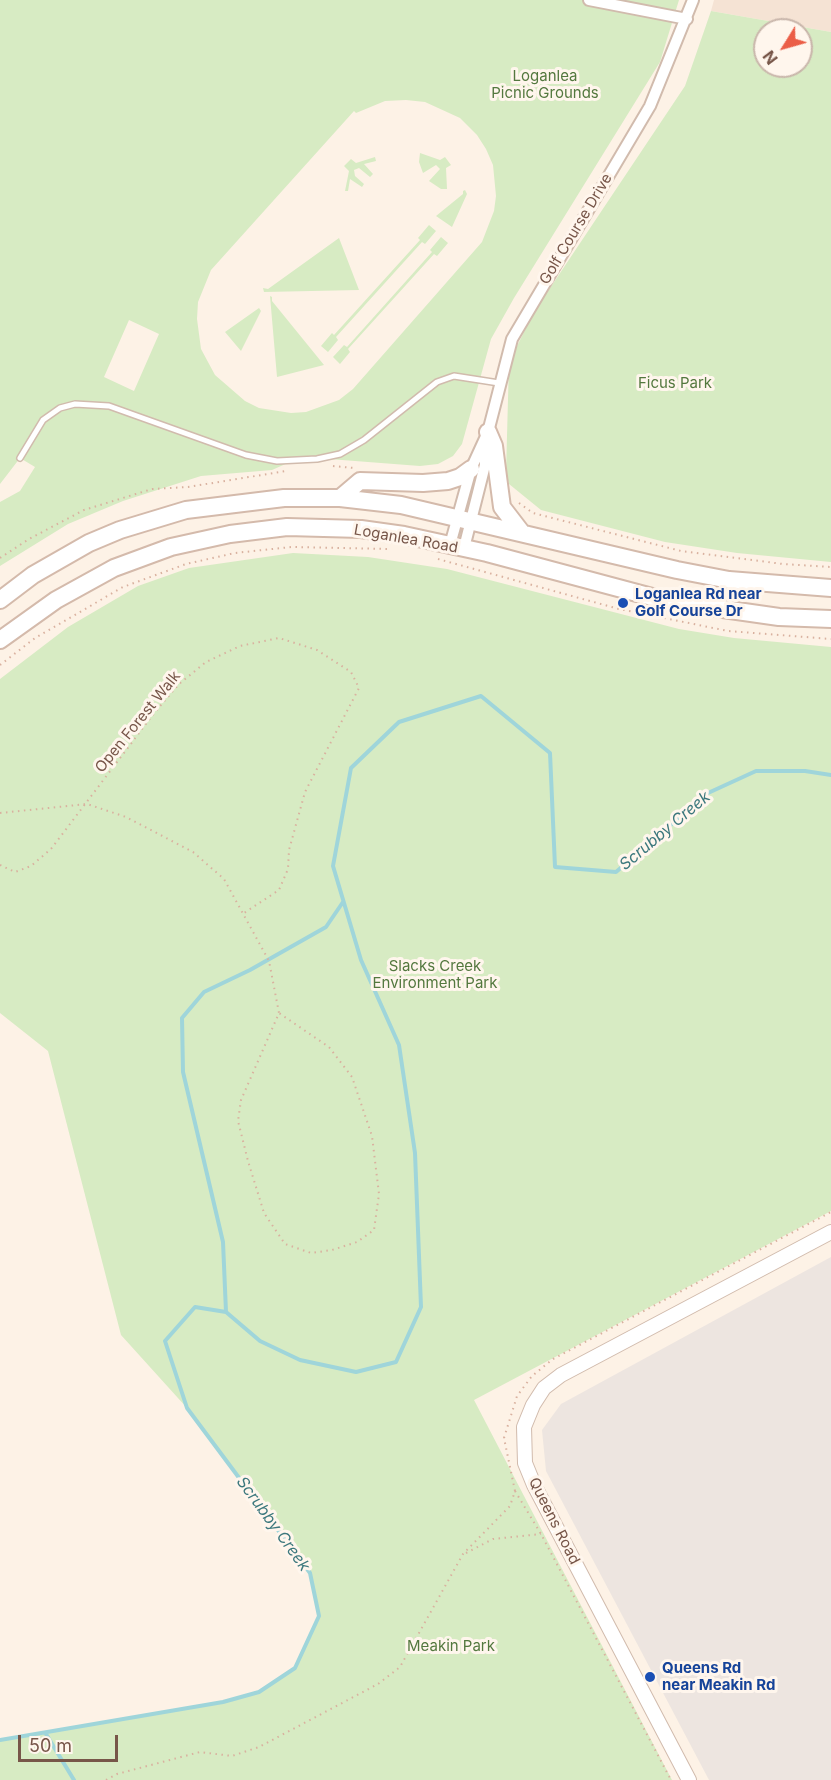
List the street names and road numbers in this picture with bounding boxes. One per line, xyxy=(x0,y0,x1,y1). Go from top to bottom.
street label: Golf Course Drive xyxy=(536,170,616,288)
street label: Loganlea Road xyxy=(353,521,459,557)
street label: Open Forest Walk xyxy=(92,668,184,776)
street label: Queens Road xyxy=(524,1475,584,1567)

